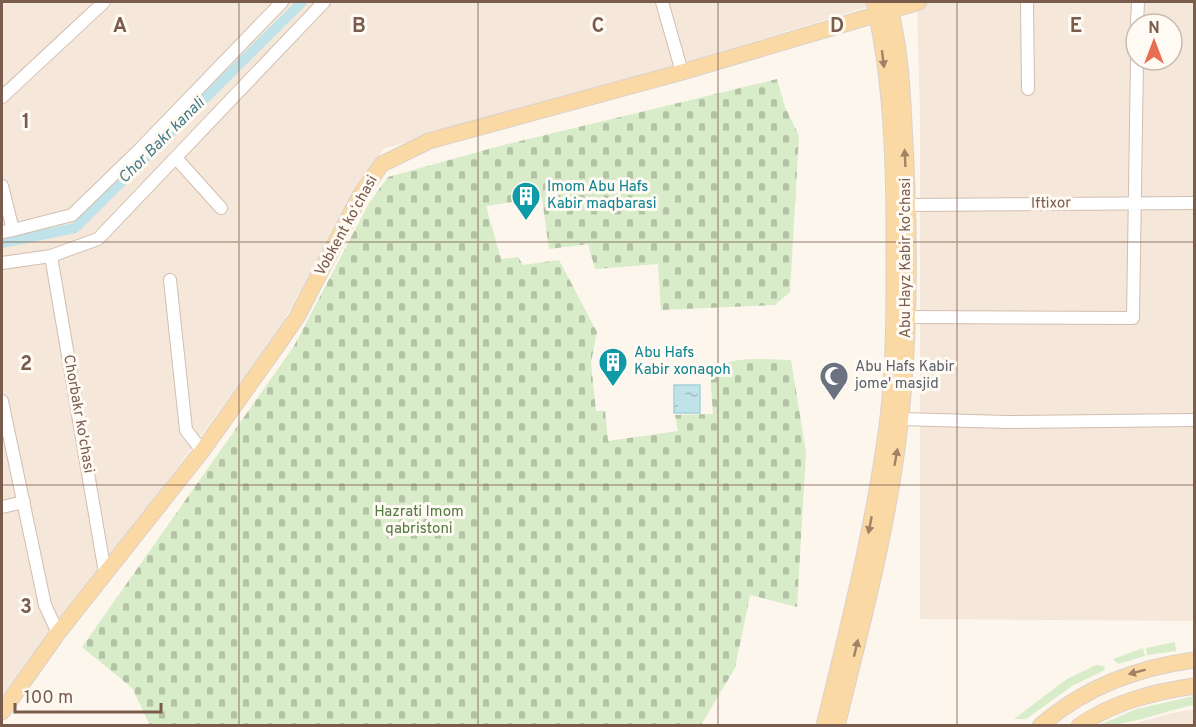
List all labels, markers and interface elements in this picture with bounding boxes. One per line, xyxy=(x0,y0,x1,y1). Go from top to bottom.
north arrow xyxy=(1124,12,1184,72)
text: A xyxy=(113,14,127,40)
text: B xyxy=(352,14,366,40)
text: C xyxy=(592,14,604,40)
text: D xyxy=(830,14,844,40)
text: E xyxy=(1070,14,1082,40)
text: N xyxy=(1148,19,1160,39)
one-way arrow xyxy=(878,50,887,69)
water label: Chor Bakr kanali xyxy=(115,93,210,188)
text: 1 xyxy=(22,110,30,136)
one-way arrow xyxy=(901,149,910,168)
street label: Vobkent koʻchasi xyxy=(311,172,383,280)
place label: Imom Abu Hafs Kabir maqbarasi xyxy=(547,178,657,214)
street label: Abu Hayz Kabir ko'chasi xyxy=(897,178,916,338)
building icon: Imom Abu Hafs Kabir maqbarasi xyxy=(510,180,542,222)
street label: Iftixor xyxy=(1031,194,1071,214)
place label: Abu Hafs Kabir xonaqoh xyxy=(634,344,731,380)
building icon: Abu Hafs Kabir xonaqoh xyxy=(597,346,629,388)
text: 2 xyxy=(20,352,32,378)
street label: Chorbakr ko'chasi xyxy=(58,353,98,475)
place label: Abu Hafs Kabir jome' masjid xyxy=(854,358,955,394)
mosque icon: Abu Hafs Kabir jome' masjid xyxy=(818,360,850,402)
one-way arrow xyxy=(892,448,901,467)
park label: Hazrati Imom qabristoni xyxy=(374,503,464,539)
one-way arrow xyxy=(865,516,874,535)
text: 3 xyxy=(20,595,32,621)
one-way arrow xyxy=(851,639,861,657)
one-way arrow xyxy=(1128,668,1146,677)
scale bar xyxy=(15,676,160,714)
text: 100 m xyxy=(24,687,73,710)

